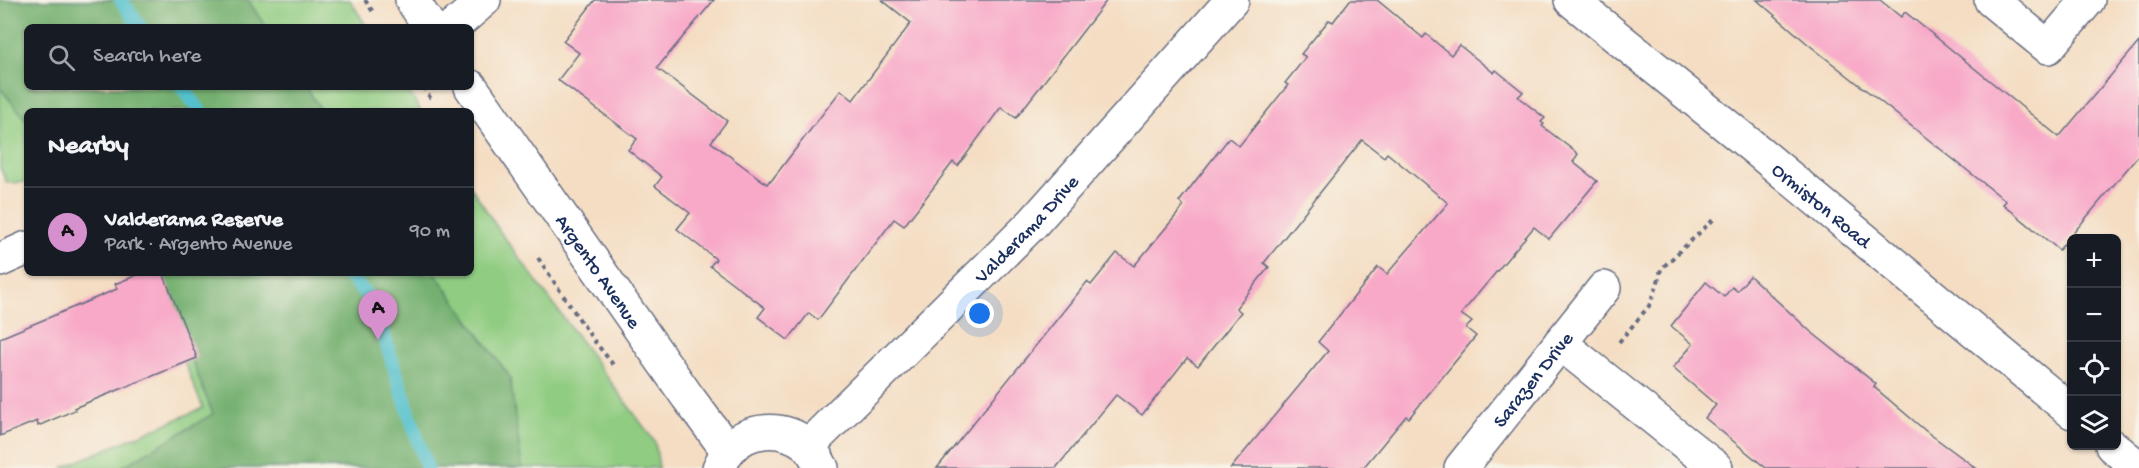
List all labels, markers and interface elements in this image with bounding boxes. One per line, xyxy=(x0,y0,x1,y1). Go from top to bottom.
search box xyxy=(24,24,474,90)
icon: search xyxy=(45,41,78,74)
text: Search here xyxy=(93,44,201,70)
text: Nearby xyxy=(48,132,129,163)
street label: Ormiston Road xyxy=(1766,160,1876,256)
street label: Valderama Drive xyxy=(970,171,1086,290)
text: Valderama Reserve xyxy=(105,208,283,234)
street label: Argento Avenue xyxy=(549,211,645,334)
text: A xyxy=(62,221,73,244)
text: 90 m xyxy=(410,221,450,244)
text: Park · Argento Avenue xyxy=(105,234,292,257)
map controls xyxy=(2067,234,2121,450)
button: + xyxy=(2067,234,2121,288)
button: − xyxy=(2067,288,2121,342)
pin: A xyxy=(358,290,398,340)
your location xyxy=(965,299,994,328)
street label: Sarazen Drive xyxy=(1490,328,1580,433)
button: locate xyxy=(2067,342,2121,396)
button: layers xyxy=(2067,396,2121,450)

